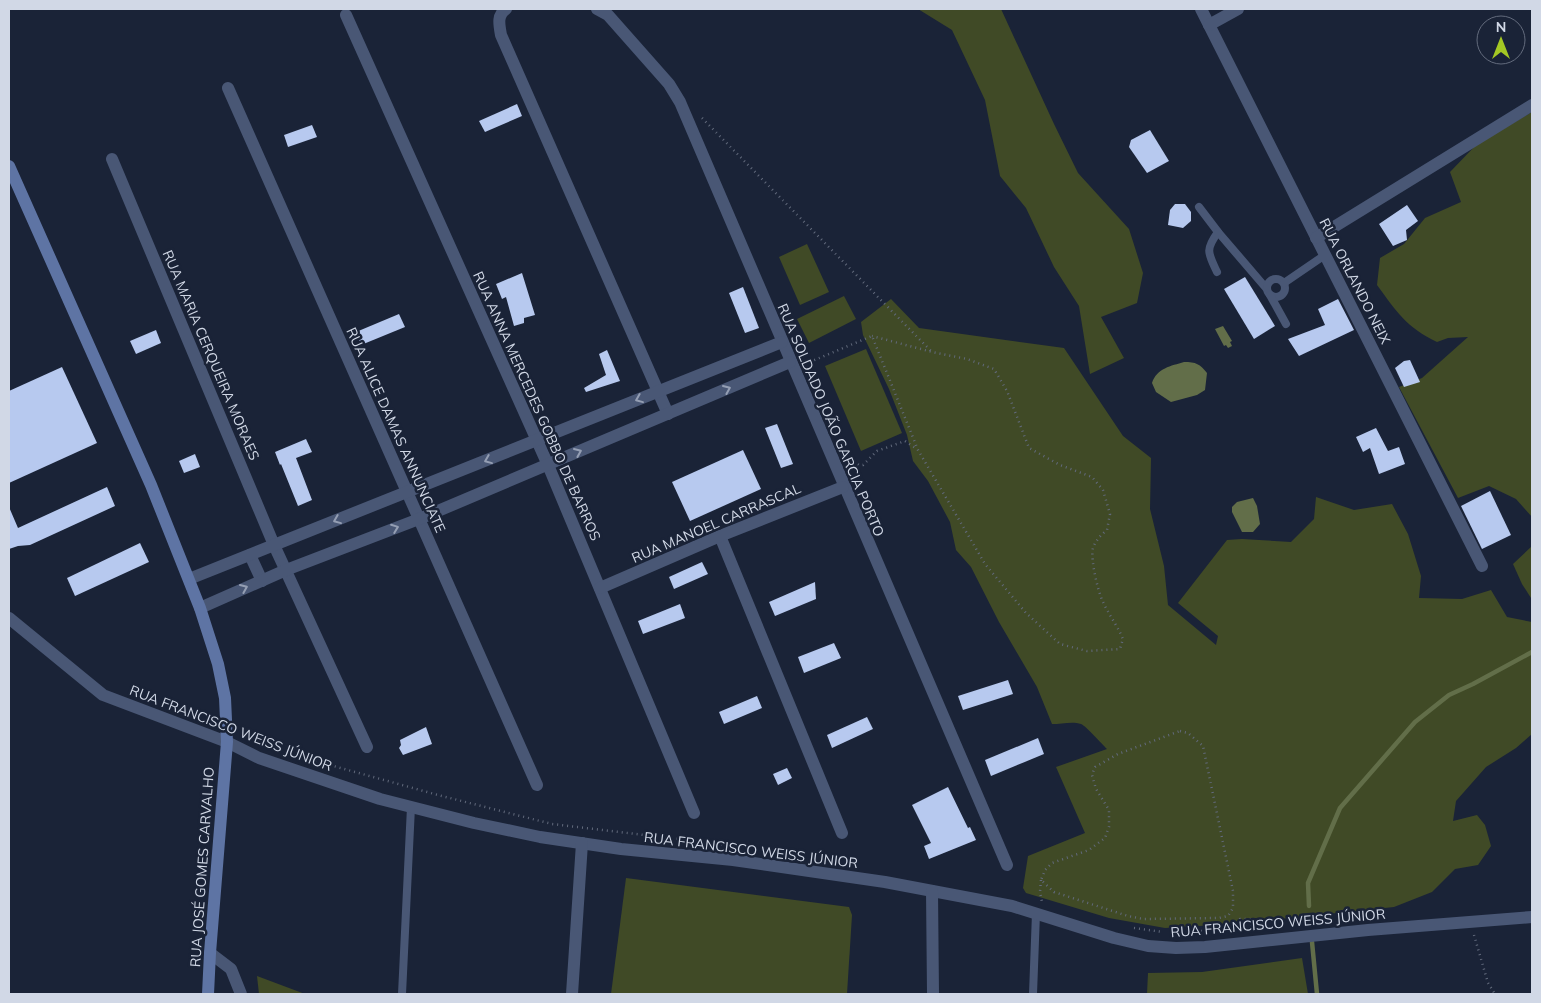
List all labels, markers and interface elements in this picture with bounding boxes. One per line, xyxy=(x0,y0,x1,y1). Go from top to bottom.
north arrow xyxy=(1476,15,1526,65)
text: N xyxy=(1496,18,1506,36)
street label: RUA ORLANDO NEIX xyxy=(1315,215,1395,347)
street label: RUA MARIA CERQUEIRA MORAES xyxy=(158,247,264,463)
street label: RUA ANNA MERCEDES GOBBO DE BARROS xyxy=(469,269,605,544)
street label: RUA SOLDADO JOÃO GARCIA PORTO xyxy=(774,301,888,539)
street label: RUA ALICE DAMAS ANNUNCIATE xyxy=(342,325,450,535)
one-way arrow xyxy=(722,385,731,395)
one-way arrow xyxy=(635,393,644,404)
one-way arrow xyxy=(573,448,581,458)
one-way arrow xyxy=(484,453,493,464)
street label: RUA MANOEL CARRASCAL xyxy=(629,479,804,567)
one-way arrow xyxy=(333,514,342,524)
one-way arrow xyxy=(390,524,399,534)
one-way arrow xyxy=(239,584,248,595)
street label: RUA FRANCISCO WEISS JÚNIOR xyxy=(127,681,335,775)
street label: RUA JOSÉ GOMES CARVALHO xyxy=(186,766,218,968)
street label: RUA FRANCISCO WEISS JÚNIOR xyxy=(643,828,859,872)
street label: RUA FRANCISCO WEISS JÚNIOR xyxy=(1170,905,1386,941)

